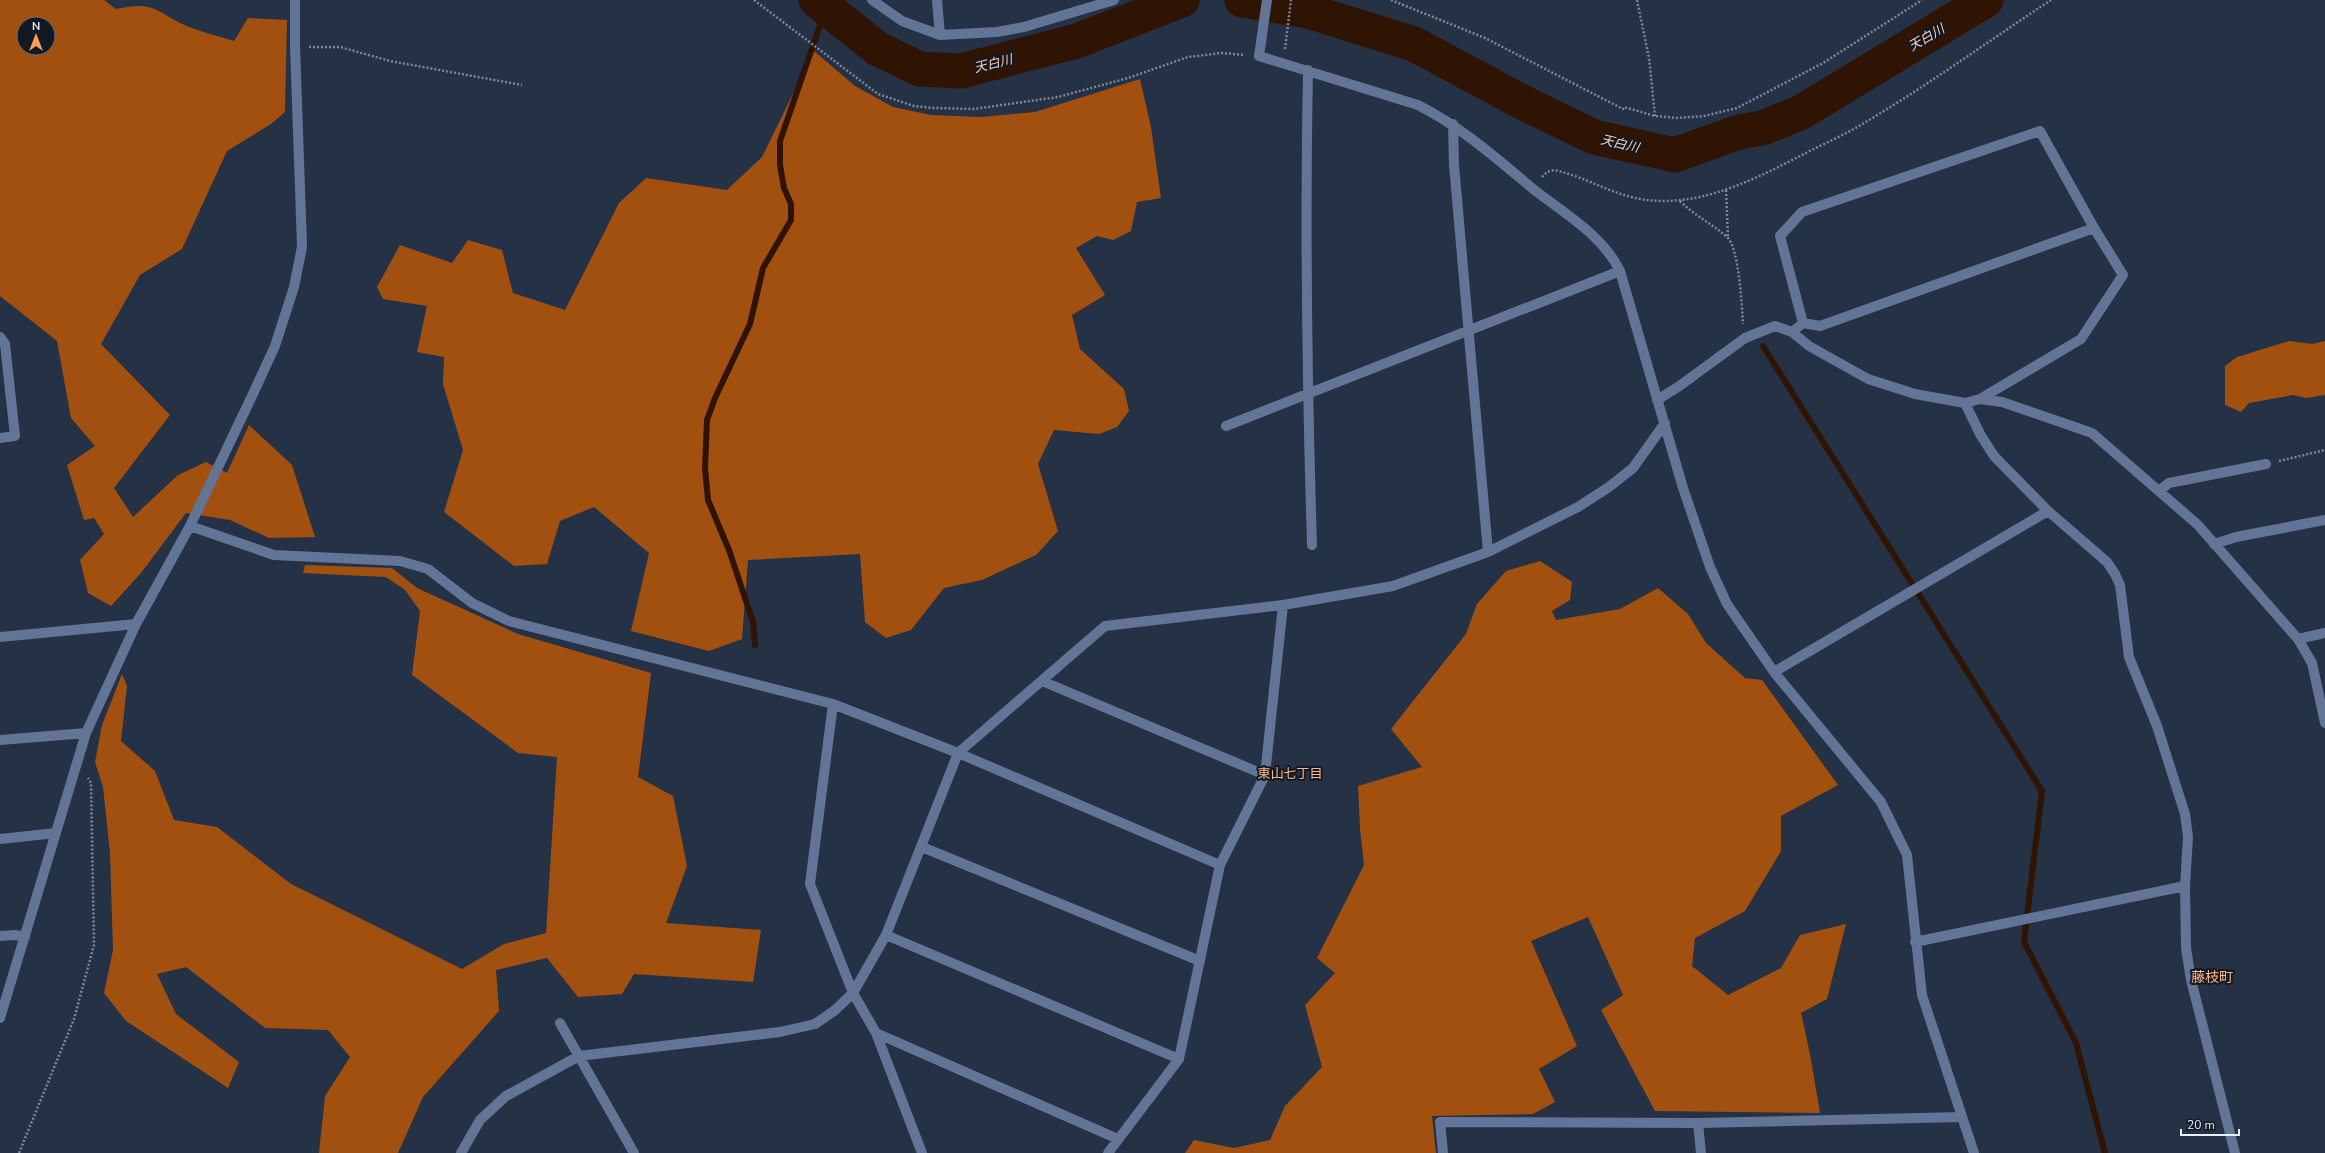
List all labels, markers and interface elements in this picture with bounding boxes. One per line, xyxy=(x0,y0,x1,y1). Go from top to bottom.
north arrow xyxy=(16,16,56,56)
text: N xyxy=(32,19,40,34)
water label: 天白川 xyxy=(1905,19,1950,56)
water label: 天白川 xyxy=(972,50,1016,77)
water label: 天白川 xyxy=(1599,131,1643,158)
district label: 東山七丁目 xyxy=(1257,765,1323,783)
district label: 藤枝町 xyxy=(2191,968,2233,987)
scale bar xyxy=(2181,1111,2239,1137)
text: 20 m xyxy=(2187,1117,2215,1133)

